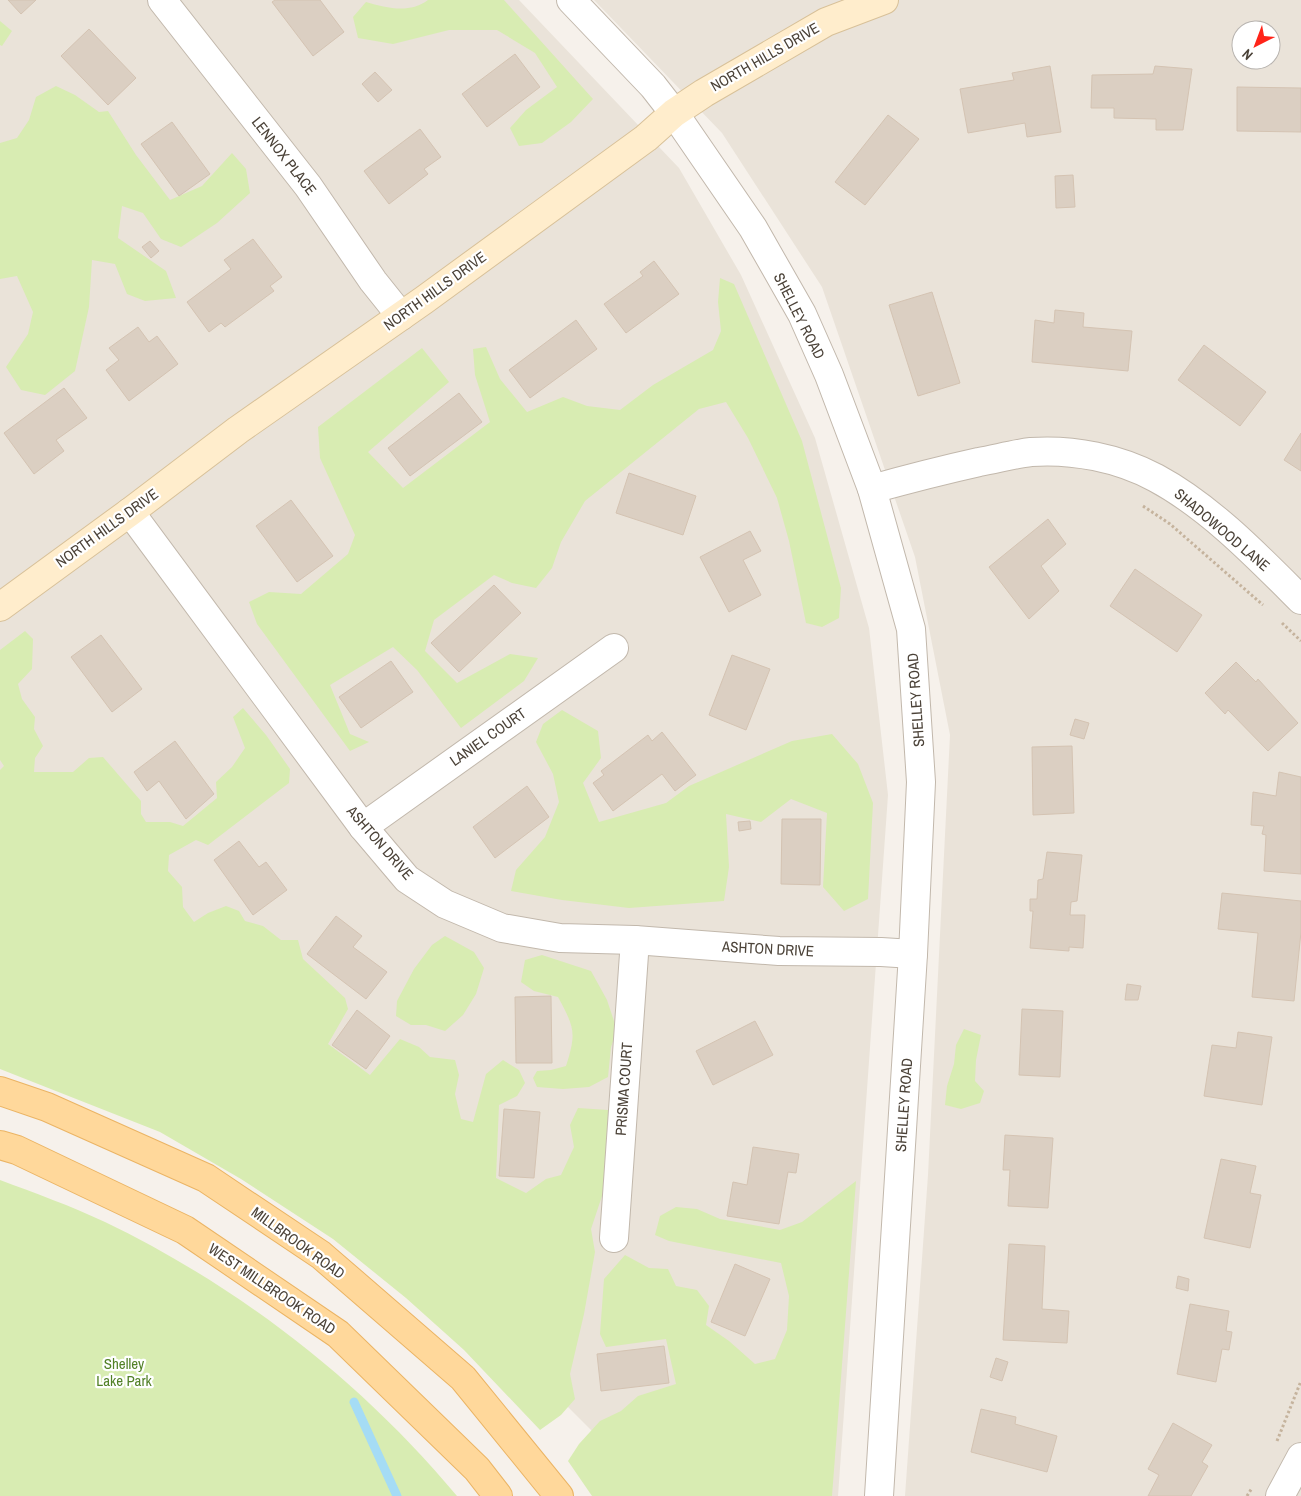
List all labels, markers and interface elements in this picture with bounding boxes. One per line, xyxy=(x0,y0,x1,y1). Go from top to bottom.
street label: NORTH HILLS DRIVE xyxy=(707,17,823,96)
north arrow xyxy=(1231,20,1281,70)
text: N xyxy=(1238,45,1256,64)
street label: LENNOX PLACE xyxy=(247,112,322,199)
street label: NORTH HILLS DRIVE xyxy=(379,246,490,335)
street label: SHELLEY ROAD xyxy=(769,269,830,363)
street label: NORTH HILLS DRIVE xyxy=(51,483,162,572)
street label: SHADOWOOD LANE xyxy=(1170,483,1275,576)
street label: SHELLEY ROAD xyxy=(902,652,929,748)
street label: LANIEL COURT xyxy=(445,702,531,771)
street label: ASHTON DRIVE xyxy=(342,800,419,884)
street label: ASHTON DRIVE xyxy=(721,936,815,961)
street label: PRISMA COURT xyxy=(610,1041,637,1136)
street label: SHELLEY ROAD xyxy=(890,1057,917,1153)
street label: MILLBROOK ROAD xyxy=(247,1202,349,1284)
street label: WEST MILLBROOK ROAD xyxy=(204,1238,340,1339)
park label: Shelley Lake Park xyxy=(96,1353,153,1391)

